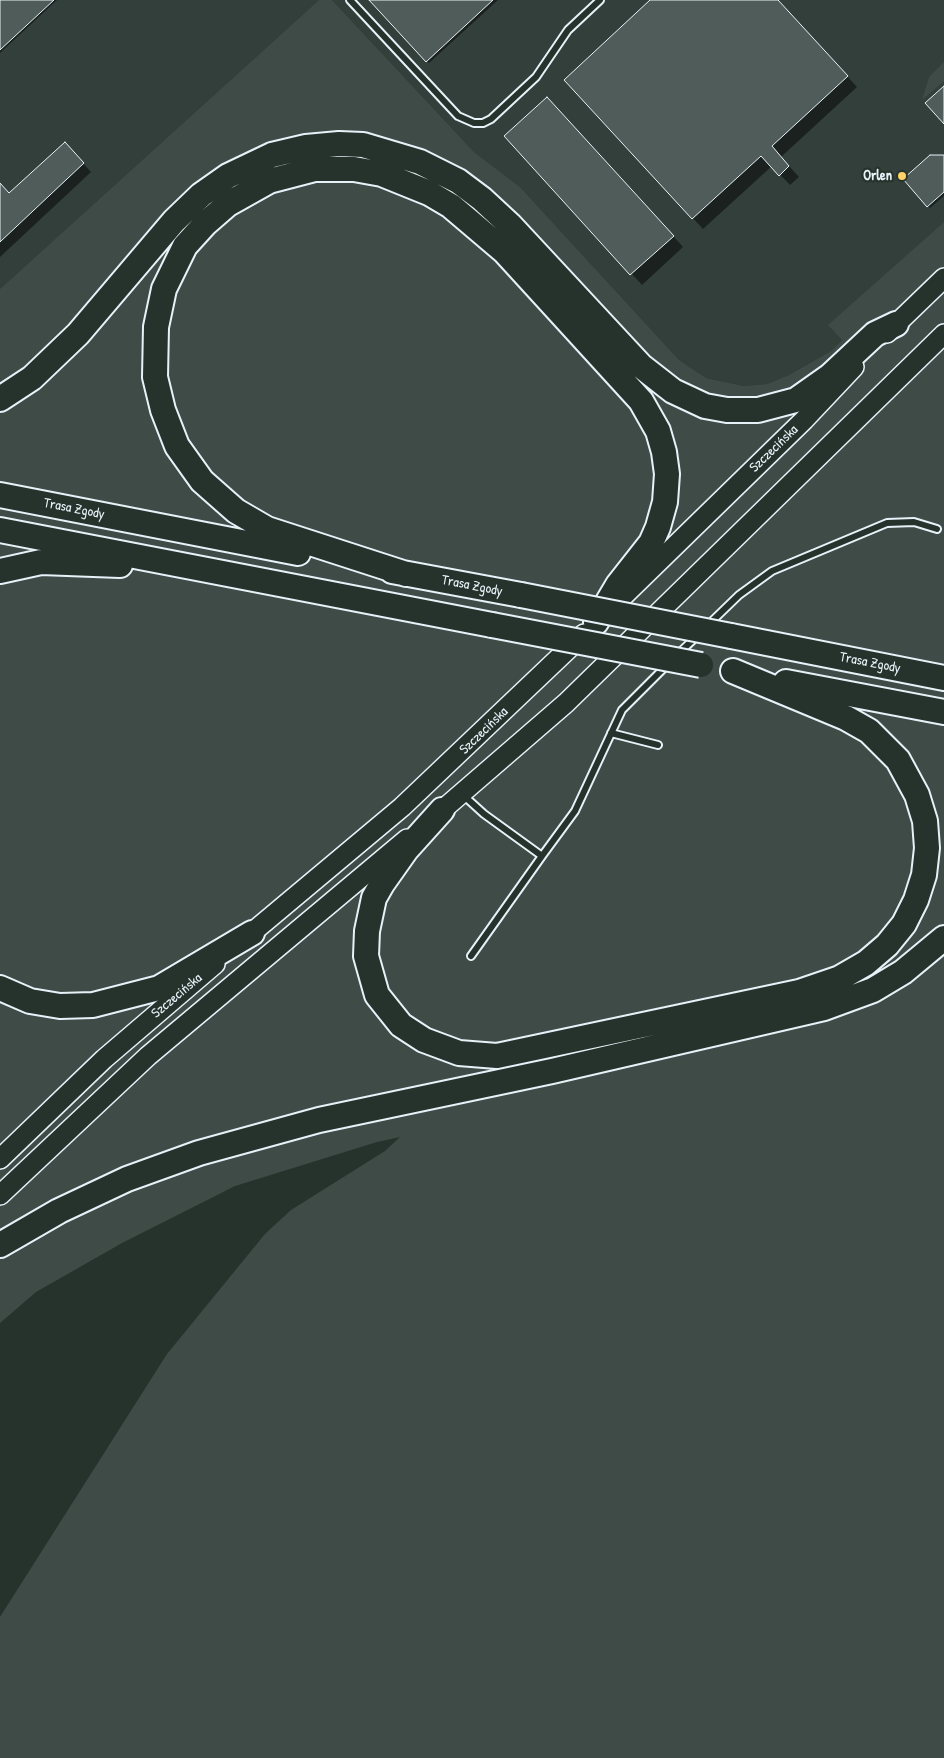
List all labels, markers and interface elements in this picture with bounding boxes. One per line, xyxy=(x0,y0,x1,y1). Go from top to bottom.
place label: Orlen xyxy=(863,168,892,184)
marker: Orlen xyxy=(896,170,908,182)
street label: Szczecińska xyxy=(746,422,802,476)
street label: Trasa Zgody xyxy=(42,495,106,523)
street label: Trasa Zgody xyxy=(440,572,504,600)
street label: Trasa Zgody xyxy=(838,649,902,677)
street label: Szczecińska xyxy=(456,704,512,758)
street label: Szczecińska xyxy=(148,970,206,1022)

